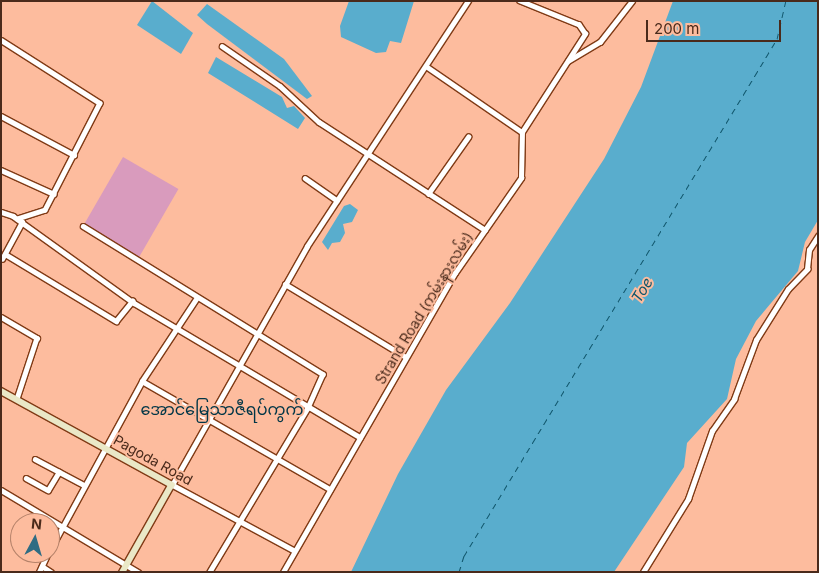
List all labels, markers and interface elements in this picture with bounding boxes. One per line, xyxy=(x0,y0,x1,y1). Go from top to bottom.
scale bar xyxy=(649,10,784,42)
text: 200 m xyxy=(654,19,699,38)
street label: Strand Road (ကမ်းနားလမ်း) xyxy=(372,229,476,387)
water label: Toe xyxy=(628,274,656,306)
district label: အောင်မြေသာဇီရပ်ကွက် xyxy=(140,399,304,419)
street label: Pagoda Road xyxy=(110,431,196,489)
north arrow xyxy=(10,513,60,563)
text: N xyxy=(30,515,43,533)

